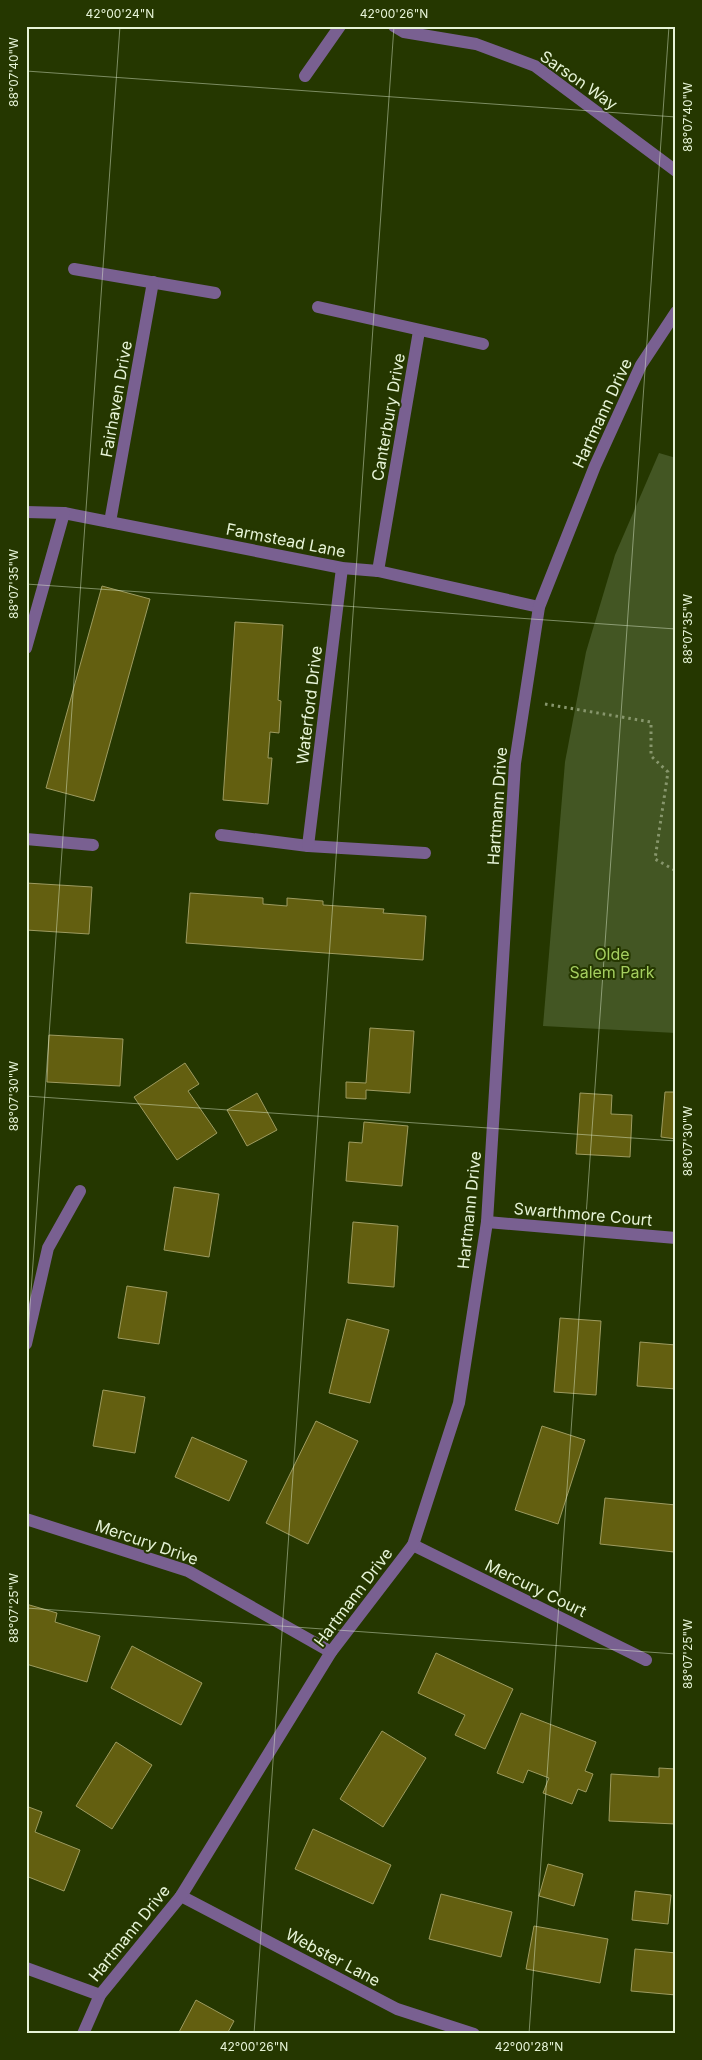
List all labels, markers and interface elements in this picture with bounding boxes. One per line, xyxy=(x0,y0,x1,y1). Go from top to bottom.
text: 42°00'24"N xyxy=(86,6,154,21)
text: 42°00'26"N xyxy=(360,6,428,21)
text: 88°07'40"W xyxy=(6,37,21,107)
street label: Sarson Way xyxy=(536,46,622,114)
text: 88°07'40"W xyxy=(680,82,695,152)
street label: Fairhaven Drive xyxy=(96,339,136,459)
street label: Canterbury Drive xyxy=(367,351,409,483)
street label: Hartmann Drive xyxy=(568,355,636,471)
street label: Farmstead Lane xyxy=(224,519,348,561)
text: 88°07'35"W xyxy=(6,549,21,619)
text: 88°07'35"W xyxy=(680,594,695,664)
street label: Waterford Drive xyxy=(292,645,326,765)
street label: Hartmann Drive xyxy=(483,746,511,866)
park label: Olde Salem Park xyxy=(569,944,655,982)
text: 88°07'30"W xyxy=(6,1061,21,1131)
text: 88°07'30"W xyxy=(680,1106,695,1176)
street label: Hartmann Drive xyxy=(453,1150,485,1270)
street label: Swarthmore Court xyxy=(513,1198,653,1230)
street label: Mercury Drive xyxy=(93,1515,201,1569)
street label: Hartmann Drive xyxy=(309,1544,397,1650)
street label: Mercury Court xyxy=(482,1555,590,1621)
text: 88°07'25"W xyxy=(6,1573,21,1643)
text: 88°07'25"W xyxy=(680,1619,695,1689)
street label: Hartmann Drive xyxy=(84,1881,174,1985)
street label: Webster Lane xyxy=(282,1924,384,1990)
text: 42°00'26"N xyxy=(220,2039,288,2054)
text: 42°00'28"N xyxy=(495,2039,563,2054)

